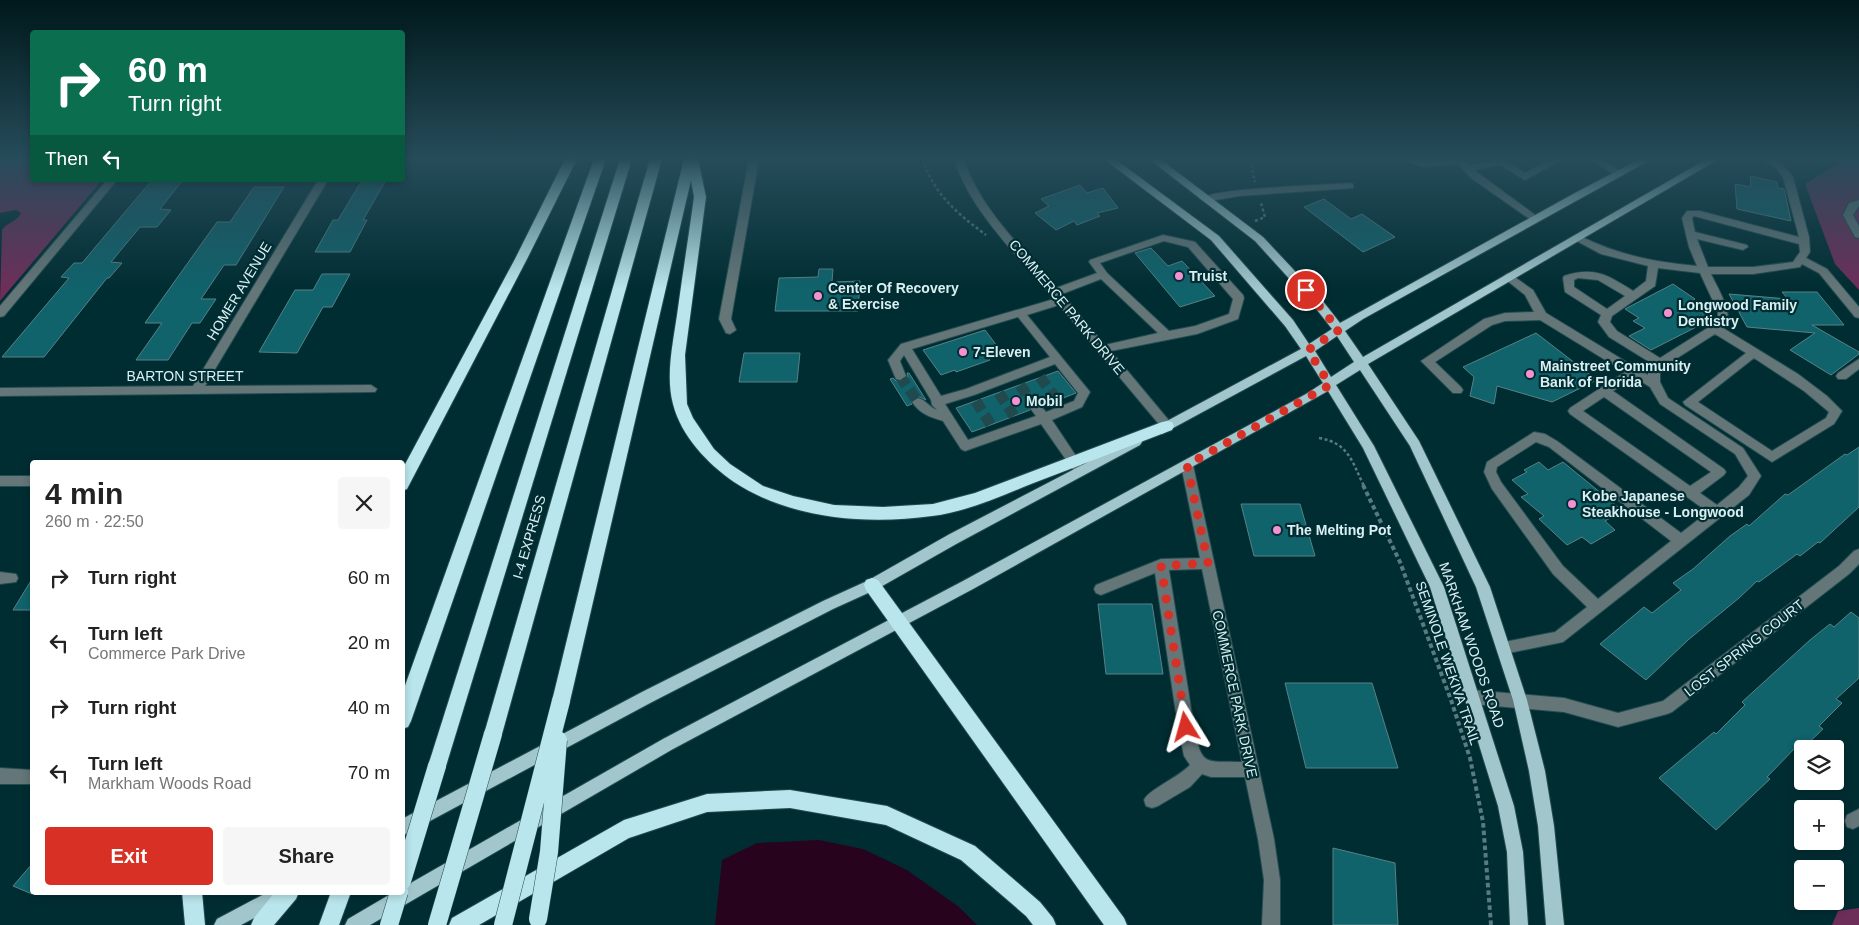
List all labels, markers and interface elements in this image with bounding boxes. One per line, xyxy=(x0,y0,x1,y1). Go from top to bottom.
icon: right xyxy=(45,50,110,115)
text: 60 m xyxy=(128,50,208,89)
text: Turn right xyxy=(128,91,221,116)
icon: left xyxy=(98,145,126,173)
text: Then xyxy=(45,148,88,169)
street label: COMMERCE PARK DRIVE xyxy=(1006,236,1128,378)
street label: HOMER AVENUE xyxy=(203,239,275,343)
place label: Truist xyxy=(1189,268,1227,284)
pin xyxy=(1285,269,1327,311)
marker: Truist xyxy=(1173,270,1185,282)
icon: arrive xyxy=(1292,276,1320,304)
place label: Center Of Recovery & Exercise xyxy=(828,280,959,312)
marker: Center Of Recovery & Exercise xyxy=(812,290,824,302)
place label: Longwood Family Dentistry xyxy=(1678,297,1797,329)
marker: Longwood Family Dentistry xyxy=(1662,307,1674,319)
place label: 7-Eleven xyxy=(973,344,1031,360)
marker: 7-Eleven xyxy=(957,346,969,358)
place label: Mainstreet Community Bank of Florida xyxy=(1540,358,1691,390)
street label: BARTON STREET xyxy=(127,368,244,384)
marker: Mainstreet Community Bank of Florida xyxy=(1524,368,1536,380)
place label: Mobil xyxy=(1026,393,1063,409)
marker: Mobil xyxy=(1010,395,1022,407)
text: 4 min xyxy=(45,477,123,510)
button: close xyxy=(338,477,390,529)
place label: Kobe Japanese Steakhouse - Longwood xyxy=(1582,488,1744,520)
street label: I-4 EXPRESS xyxy=(509,493,549,581)
marker: Kobe Japanese Steakhouse - Longwood xyxy=(1566,498,1578,510)
text: 260 m · 22:50 xyxy=(45,513,144,530)
place label: The Melting Pot xyxy=(1287,522,1392,538)
marker: The Melting Pot xyxy=(1271,524,1283,536)
street label: MARKHAM WOODS ROAD xyxy=(1436,560,1508,730)
icon: right xyxy=(45,564,73,592)
text: Turn right xyxy=(88,567,176,588)
text: 60 m xyxy=(348,567,390,588)
street label: SEMINOLE WEKIVA TRAIL xyxy=(1412,579,1484,747)
street label: LOST SPRING COURT xyxy=(1681,596,1807,700)
street label: COMMERCE PARK DRIVE xyxy=(1209,609,1261,779)
text: Turn left xyxy=(88,623,163,644)
icon: left xyxy=(45,629,73,657)
text: 20 m xyxy=(348,632,390,653)
text: Commerce Park Drive xyxy=(88,645,245,662)
icon: right xyxy=(45,694,73,722)
text: Turn right xyxy=(88,697,176,718)
text: 40 m xyxy=(348,697,390,718)
position arrow xyxy=(1159,700,1211,752)
map controls xyxy=(1794,740,1844,910)
button: layers xyxy=(1794,740,1844,790)
text: Turn left xyxy=(88,753,163,774)
icon: left xyxy=(45,759,73,787)
text: 70 m xyxy=(348,762,390,783)
text: Markham Woods Road xyxy=(88,775,251,792)
button: + xyxy=(1794,800,1844,850)
button: Exit xyxy=(45,827,213,885)
button: Share xyxy=(223,827,390,885)
button: − xyxy=(1794,860,1844,910)

